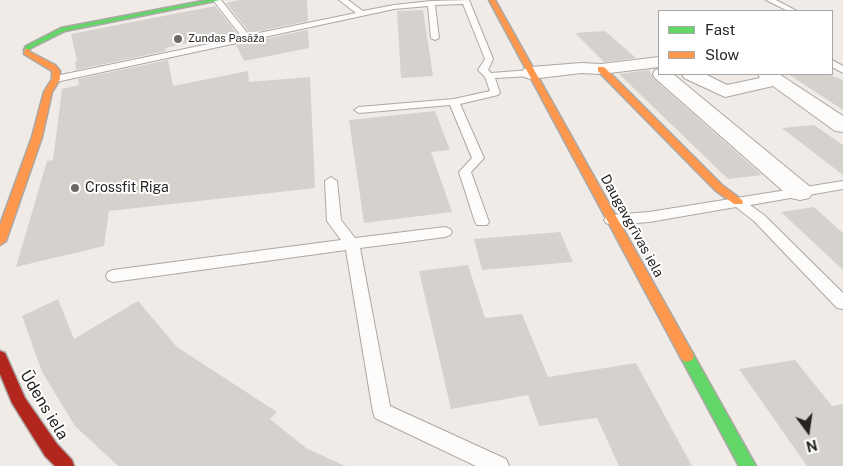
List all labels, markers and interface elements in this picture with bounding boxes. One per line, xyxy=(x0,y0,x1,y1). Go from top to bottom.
legend xyxy=(658,10,833,75)
text: Fast xyxy=(705,21,735,38)
place label: Zundas Pasāža xyxy=(188,32,265,46)
marker: Zundas Pasāža xyxy=(172,33,184,45)
text: Slow xyxy=(705,46,739,63)
street label: Daugavgrīvas iela xyxy=(597,172,667,280)
place label: Crossfit Riga xyxy=(85,180,169,196)
marker: Crossfit Riga xyxy=(69,182,81,194)
street label: Ūdens iela xyxy=(16,367,72,443)
north arrow xyxy=(783,406,833,456)
text: N xyxy=(804,436,819,455)

